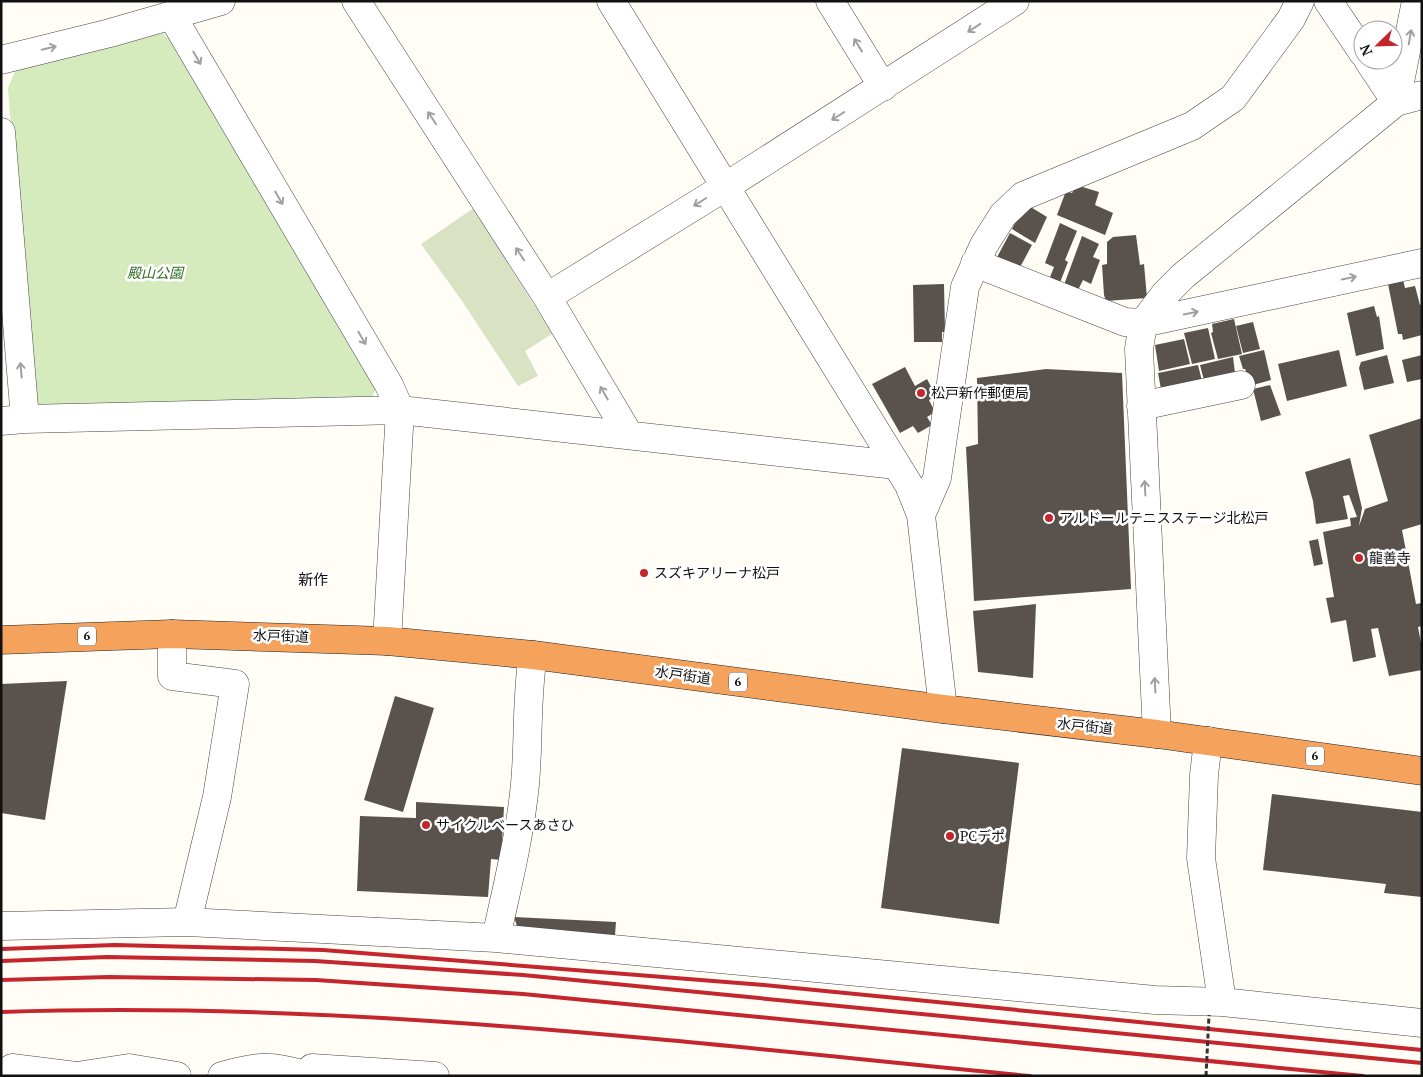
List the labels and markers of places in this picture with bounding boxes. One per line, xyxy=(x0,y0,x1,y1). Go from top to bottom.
place label: 松戸新作郵便局 xyxy=(931,383,1029,402)
marker: 松戸新作郵便局 xyxy=(915,387,927,399)
place label: アルドールテニスステージ北松戸 xyxy=(1059,508,1269,527)
marker: アルドールテニスステージ北松戸 xyxy=(1043,512,1055,524)
place label: 龍善寺 xyxy=(1369,548,1411,567)
marker: 龍善寺 xyxy=(1353,552,1365,564)
place label: スズキアリーナ松戸 xyxy=(654,563,780,582)
marker: スズキアリーナ松戸 xyxy=(638,567,650,579)
place label: サイクルベースあさひ xyxy=(436,815,575,834)
marker: サイクルベースあさひ xyxy=(420,819,432,831)
place label: PCデポ xyxy=(960,826,1005,845)
marker: PCデポ xyxy=(944,830,956,842)

